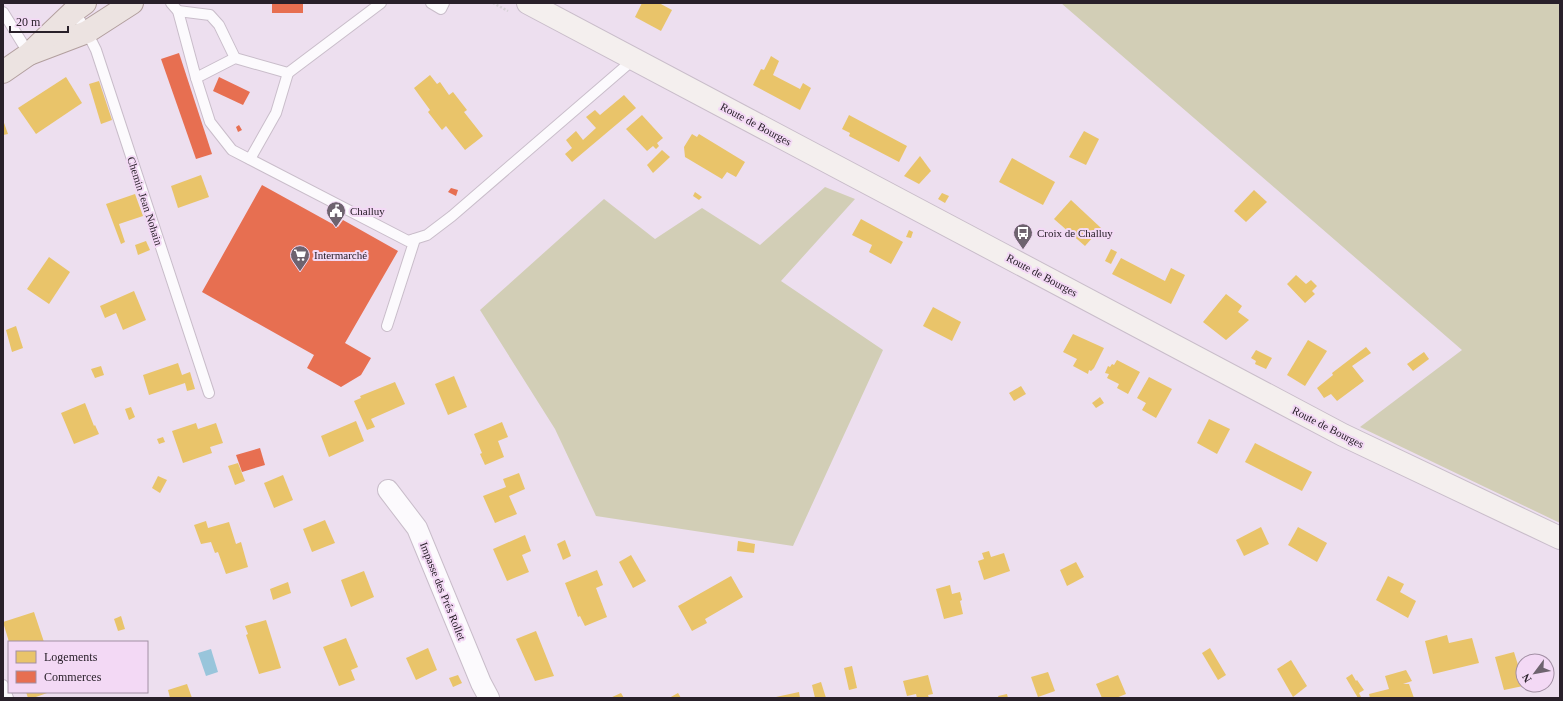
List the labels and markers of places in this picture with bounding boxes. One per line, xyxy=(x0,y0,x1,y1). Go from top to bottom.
public building icon: Challuy xyxy=(325,200,347,228)
place label: Challuy xyxy=(350,205,385,217)
bus stop icon: Croix de Challuy xyxy=(1012,222,1034,250)
place label: Croix de Challuy xyxy=(1037,227,1113,239)
supermarket icon: Intermarché xyxy=(289,244,311,272)
place label: Intermarché xyxy=(314,249,367,261)

